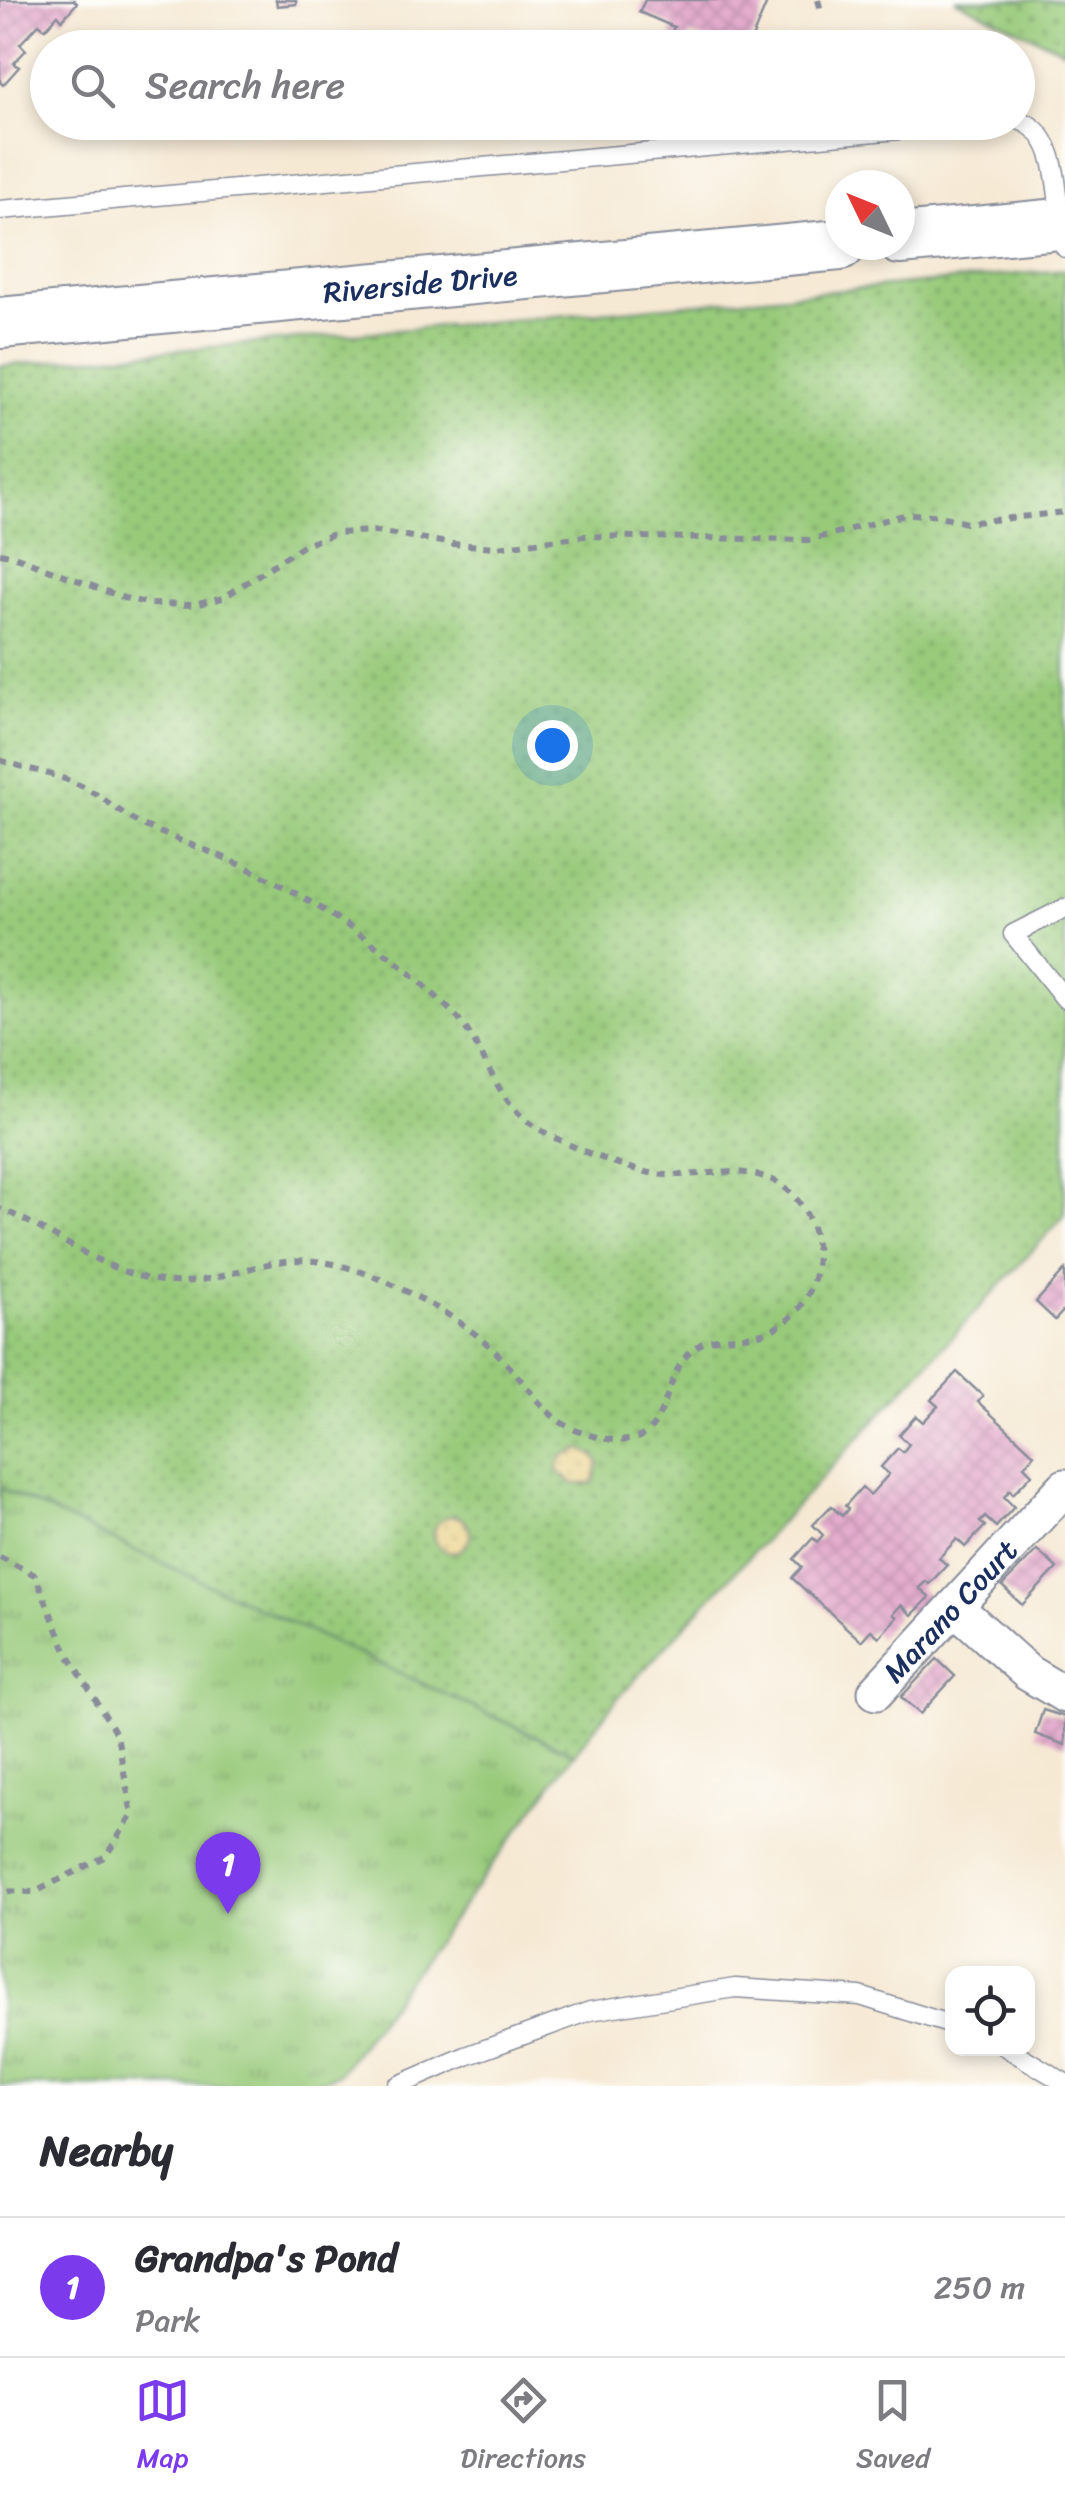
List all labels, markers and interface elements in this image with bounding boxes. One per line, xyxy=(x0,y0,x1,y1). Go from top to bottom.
search box xyxy=(30,30,1035,140)
text: Search here xyxy=(145,52,345,119)
icon: search xyxy=(65,58,120,113)
north arrow xyxy=(825,170,915,260)
street label: Riverside Drive xyxy=(321,248,520,320)
your location xyxy=(527,720,578,771)
street label: Marano Court xyxy=(869,1526,1032,1696)
pin: 1 xyxy=(196,1832,260,1914)
map controls xyxy=(945,1966,1035,2056)
button: locate xyxy=(945,1966,1035,2056)
text: Nearby xyxy=(40,2114,173,2188)
text: Grandpa's Pond xyxy=(135,2225,397,2292)
text: 1 xyxy=(66,2259,79,2316)
text: 250 m xyxy=(934,2259,1025,2316)
text: Park xyxy=(135,2292,201,2349)
tab: Map xyxy=(135,2373,190,2482)
tab: Directions xyxy=(460,2373,586,2482)
tab: Saved xyxy=(856,2373,930,2482)

